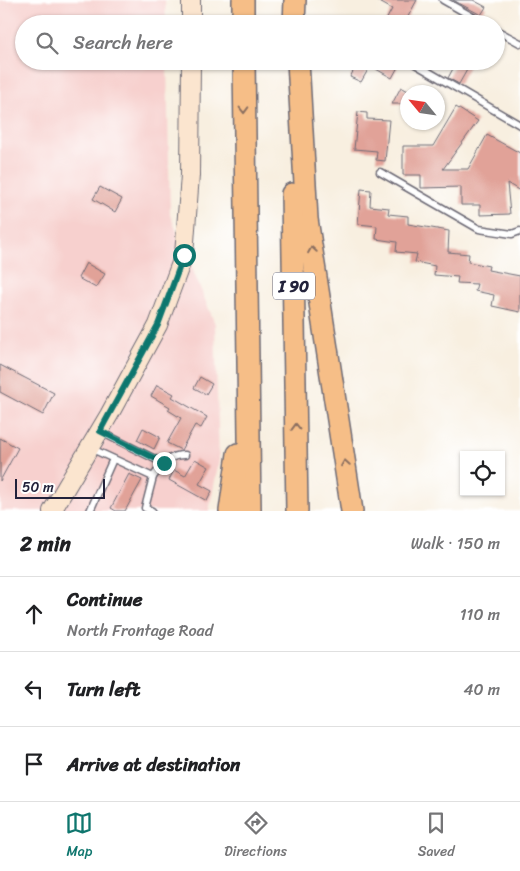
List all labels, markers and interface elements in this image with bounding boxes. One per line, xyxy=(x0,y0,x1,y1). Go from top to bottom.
search box xyxy=(15,15,505,70)
text: Search here xyxy=(73,26,173,59)
icon: search xyxy=(33,29,61,57)
north arrow xyxy=(400,85,445,130)
one-way arrow xyxy=(239,106,249,114)
route start xyxy=(173,244,196,267)
one-way arrow xyxy=(307,246,318,254)
road number: I 90 xyxy=(273,272,315,300)
one-way arrow xyxy=(291,423,301,431)
map controls xyxy=(460,451,505,496)
button: locate xyxy=(460,451,505,496)
route end xyxy=(153,452,176,475)
one-way arrow xyxy=(340,458,351,466)
text: 50 m xyxy=(22,475,54,500)
scale bar xyxy=(15,476,105,499)
text: 2 min xyxy=(20,525,71,563)
text: Walk · 150 m xyxy=(411,529,500,558)
text: Continue xyxy=(67,583,143,616)
icon: ahead xyxy=(20,600,48,628)
text: 110 m xyxy=(460,600,500,629)
text: North Frontage Road xyxy=(67,616,213,645)
text: Turn left xyxy=(67,673,140,706)
icon: left xyxy=(20,675,48,703)
text: 40 m xyxy=(463,675,500,704)
text: Arrive at destination xyxy=(67,748,240,781)
icon: arrive xyxy=(20,750,48,778)
tab: Map xyxy=(65,809,93,864)
tab: Directions xyxy=(224,809,287,864)
tab: Saved xyxy=(418,809,455,864)

